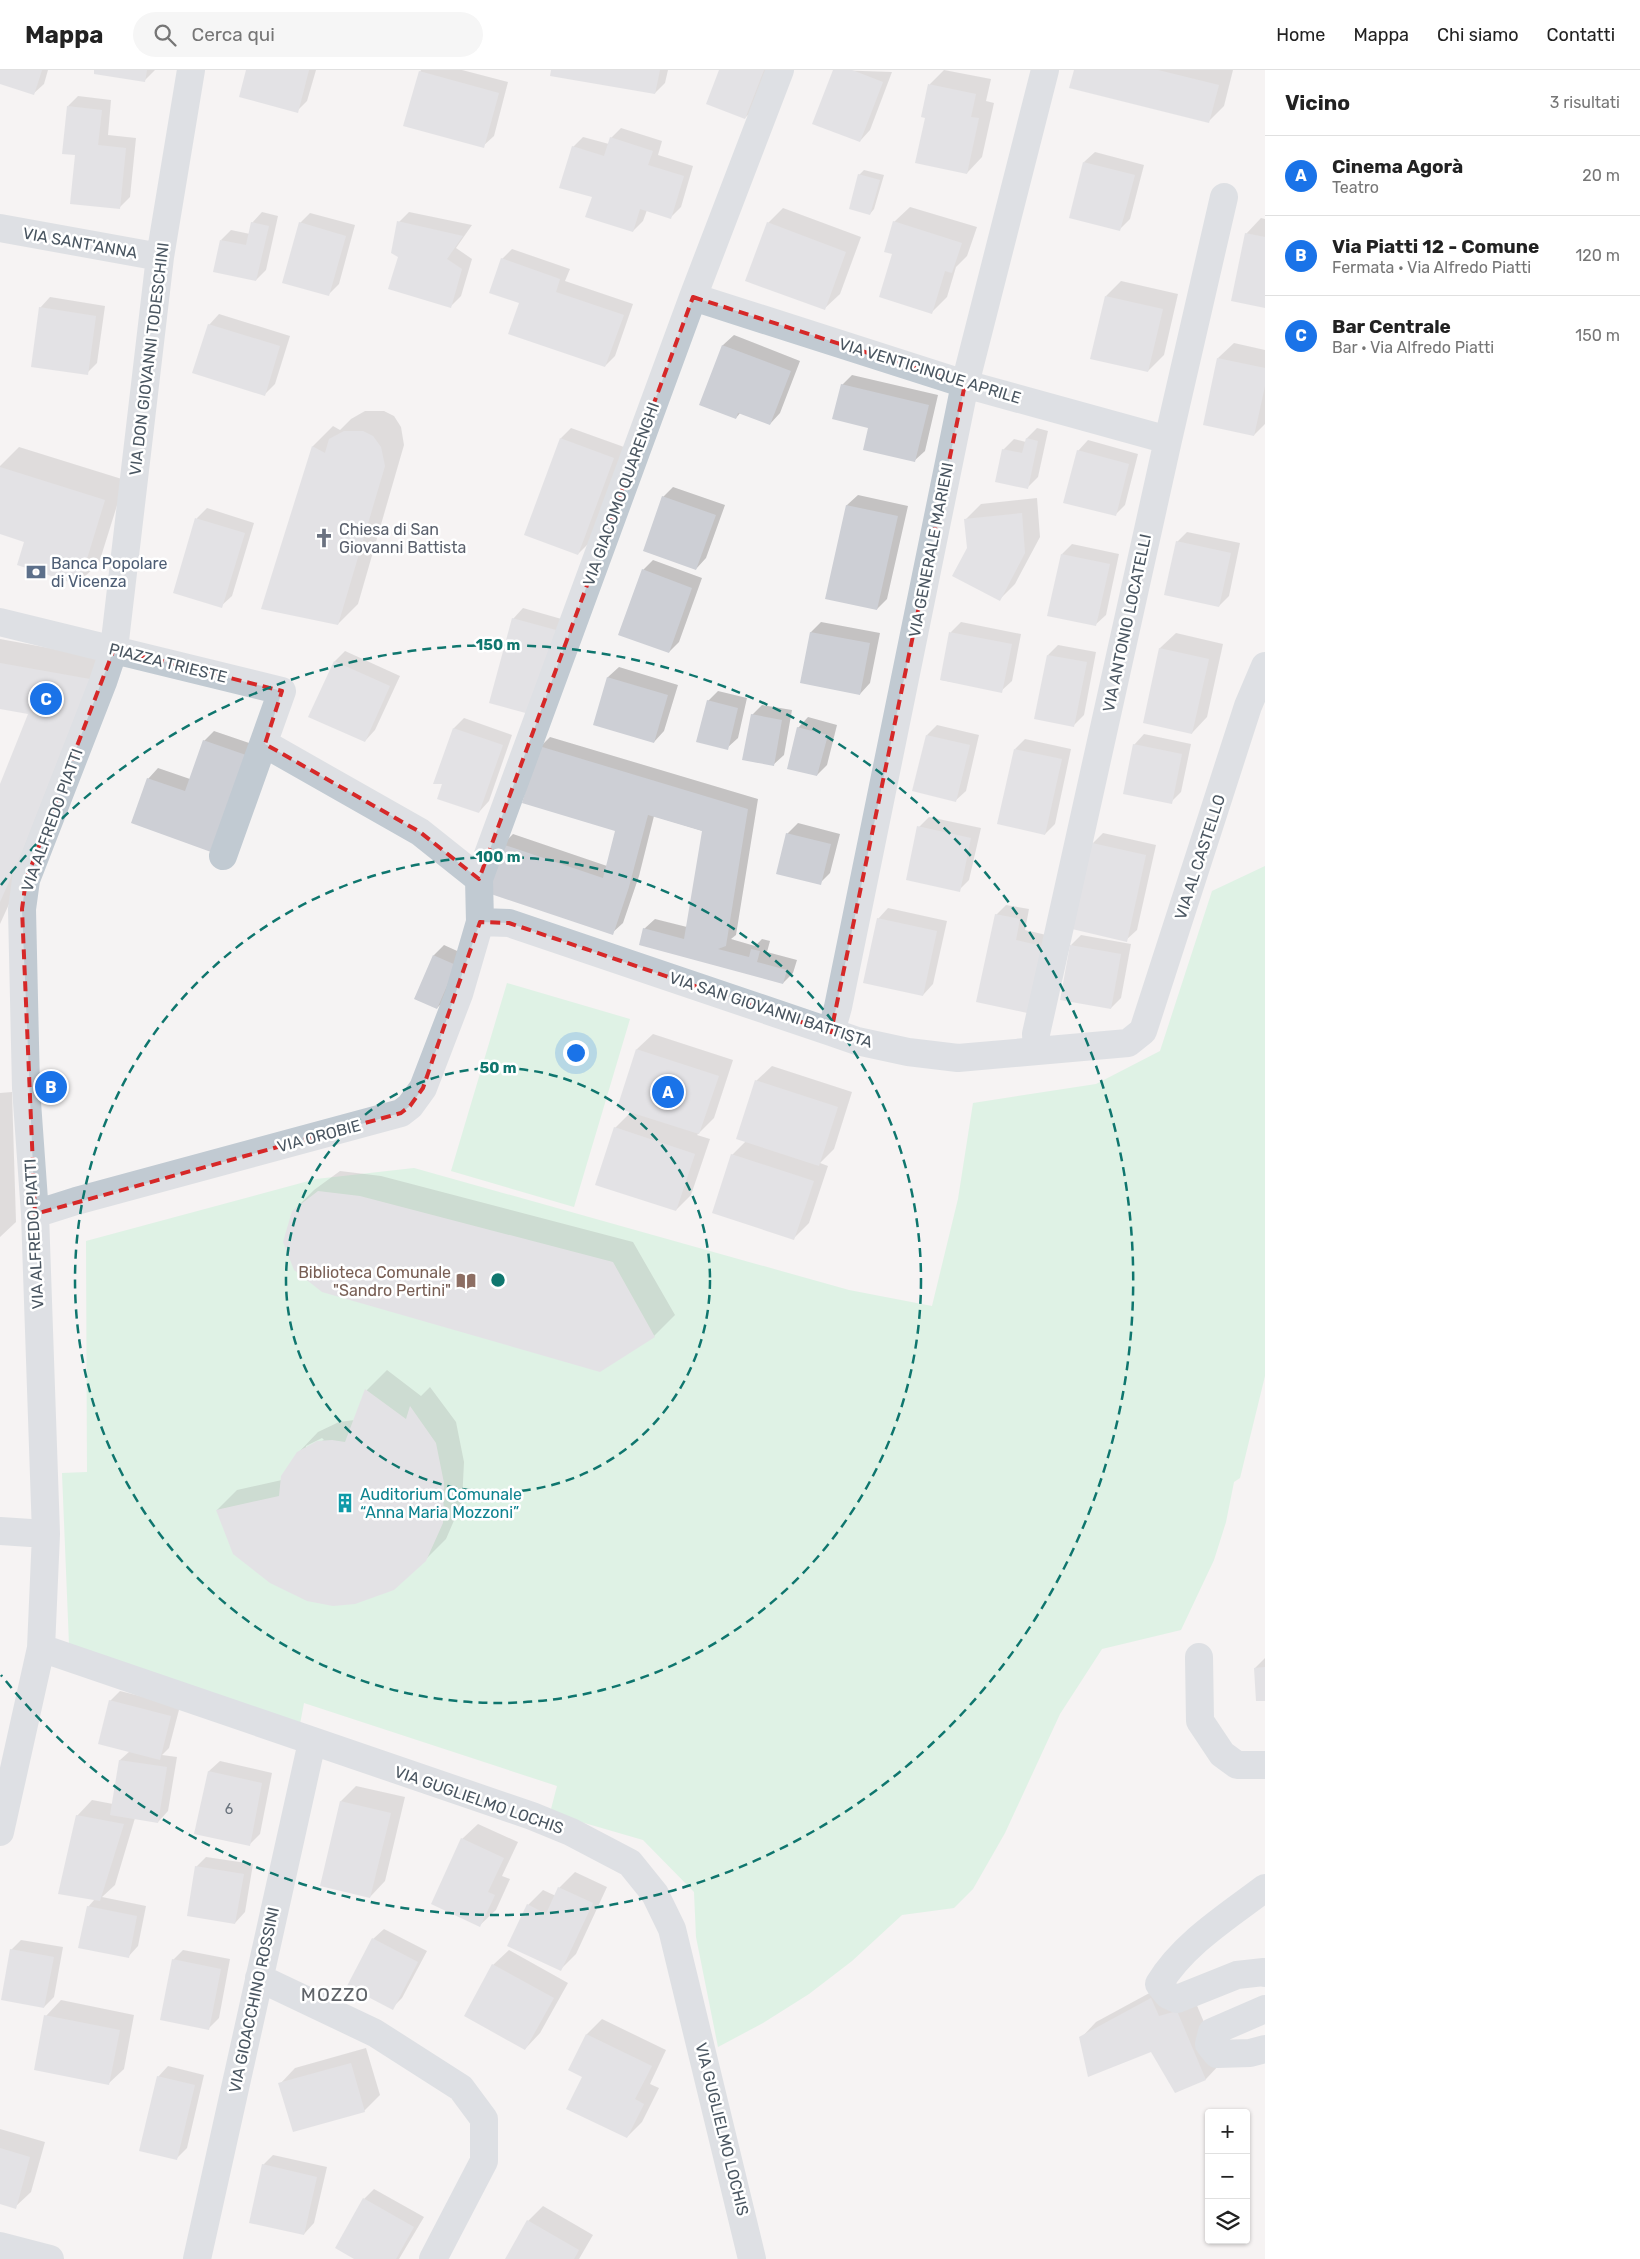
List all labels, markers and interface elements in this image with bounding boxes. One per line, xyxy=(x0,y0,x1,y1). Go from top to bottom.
search box xyxy=(133,12,483,57)
text: Mappa xyxy=(25,21,103,49)
icon: search xyxy=(151,21,179,49)
text: Cerca qui xyxy=(191,23,275,46)
text: Home xyxy=(1276,24,1325,46)
text: Mappa xyxy=(1353,24,1409,46)
text: Chi siamo xyxy=(1437,24,1519,46)
text: Contatti xyxy=(1547,24,1615,46)
text: Vicino xyxy=(1285,90,1350,115)
text: 3 risultati xyxy=(1550,93,1620,112)
text: Cinema Agorà xyxy=(1332,155,1463,178)
text: A xyxy=(1295,166,1307,185)
text: 20 m xyxy=(1582,166,1620,185)
text: Teatro xyxy=(1332,178,1379,197)
street label: VIA SANT'ANNA xyxy=(21,224,139,262)
text: Via Piatti 12 - Comune xyxy=(1332,235,1539,258)
street label: VIA DON GIOVANNI TODESCHINI xyxy=(125,241,173,477)
text: B xyxy=(1295,246,1307,265)
text: 120 m xyxy=(1575,246,1620,265)
text: Fermata · Via Alfredo Piatti xyxy=(1332,258,1531,277)
text: Bar Centrale xyxy=(1332,315,1451,338)
text: C xyxy=(1295,326,1307,345)
text: 150 m xyxy=(1575,326,1620,345)
street label: VIA VENTICINQUE APRILE xyxy=(837,334,1023,408)
text: Bar · Via Alfredo Piatti xyxy=(1332,338,1494,357)
street label: VIA GIACOMO QUARENGHI xyxy=(579,399,663,589)
street label: VIA GENERALE MARIENI xyxy=(905,461,957,639)
place label: Chiesa di San Giovanni Battista xyxy=(339,520,466,557)
church icon: Chiesa di San Giovanni Battista xyxy=(313,527,335,549)
street label: VIA ANTONIO LOCATELLI xyxy=(1099,532,1155,714)
place label: Banca Popolare di Vicenza xyxy=(51,554,168,591)
bank icon: Banca Popolare di Vicenza xyxy=(25,561,47,583)
text: 150 m xyxy=(476,636,520,654)
street label: PIAZZA TRIESTE xyxy=(107,639,229,687)
pin: C xyxy=(30,680,62,718)
street label: VIA ALFREDO PIATTI xyxy=(17,746,87,894)
street label: VIA AL CASTELLO xyxy=(1171,792,1229,922)
text: 100 m xyxy=(476,848,520,866)
street label: VIA SAN GIOVANNI BATTISTA xyxy=(667,968,875,1052)
your location xyxy=(563,1040,589,1066)
text: 50 m xyxy=(480,1059,516,1077)
pin: B xyxy=(35,1068,67,1106)
pin: A xyxy=(652,1073,684,1111)
street label: VIA OROBIE xyxy=(275,1116,363,1156)
street label: VIA ALFREDO PIATTI xyxy=(21,1158,47,1310)
place label: Biblioteca Comunale "Sandro Pertini" xyxy=(298,1263,451,1300)
library icon: Biblioteca Comunale "Sandro Pertini" xyxy=(455,1270,477,1292)
centre of rings xyxy=(489,1271,507,1289)
place label: Auditorium Comunale “Anna Maria Mozzoni” xyxy=(360,1485,522,1522)
building icon: Auditorium Comunale “Anna Maria Mozzoni” xyxy=(334,1492,356,1514)
street label: VIA GUGLIELMO LOCHIS xyxy=(392,1762,566,1838)
house number: 6 xyxy=(225,1801,233,1818)
street label: VIA GIOACCHINO ROSSINI xyxy=(225,1905,283,2095)
district label: MOZZO xyxy=(301,1983,369,2006)
street label: VIA GUGLIELMO LOCHIS xyxy=(691,2040,753,2218)
map controls xyxy=(1205,2109,1250,2244)
button: + xyxy=(1205,2109,1250,2154)
button: − xyxy=(1205,2154,1250,2199)
button: layers xyxy=(1205,2199,1250,2244)

